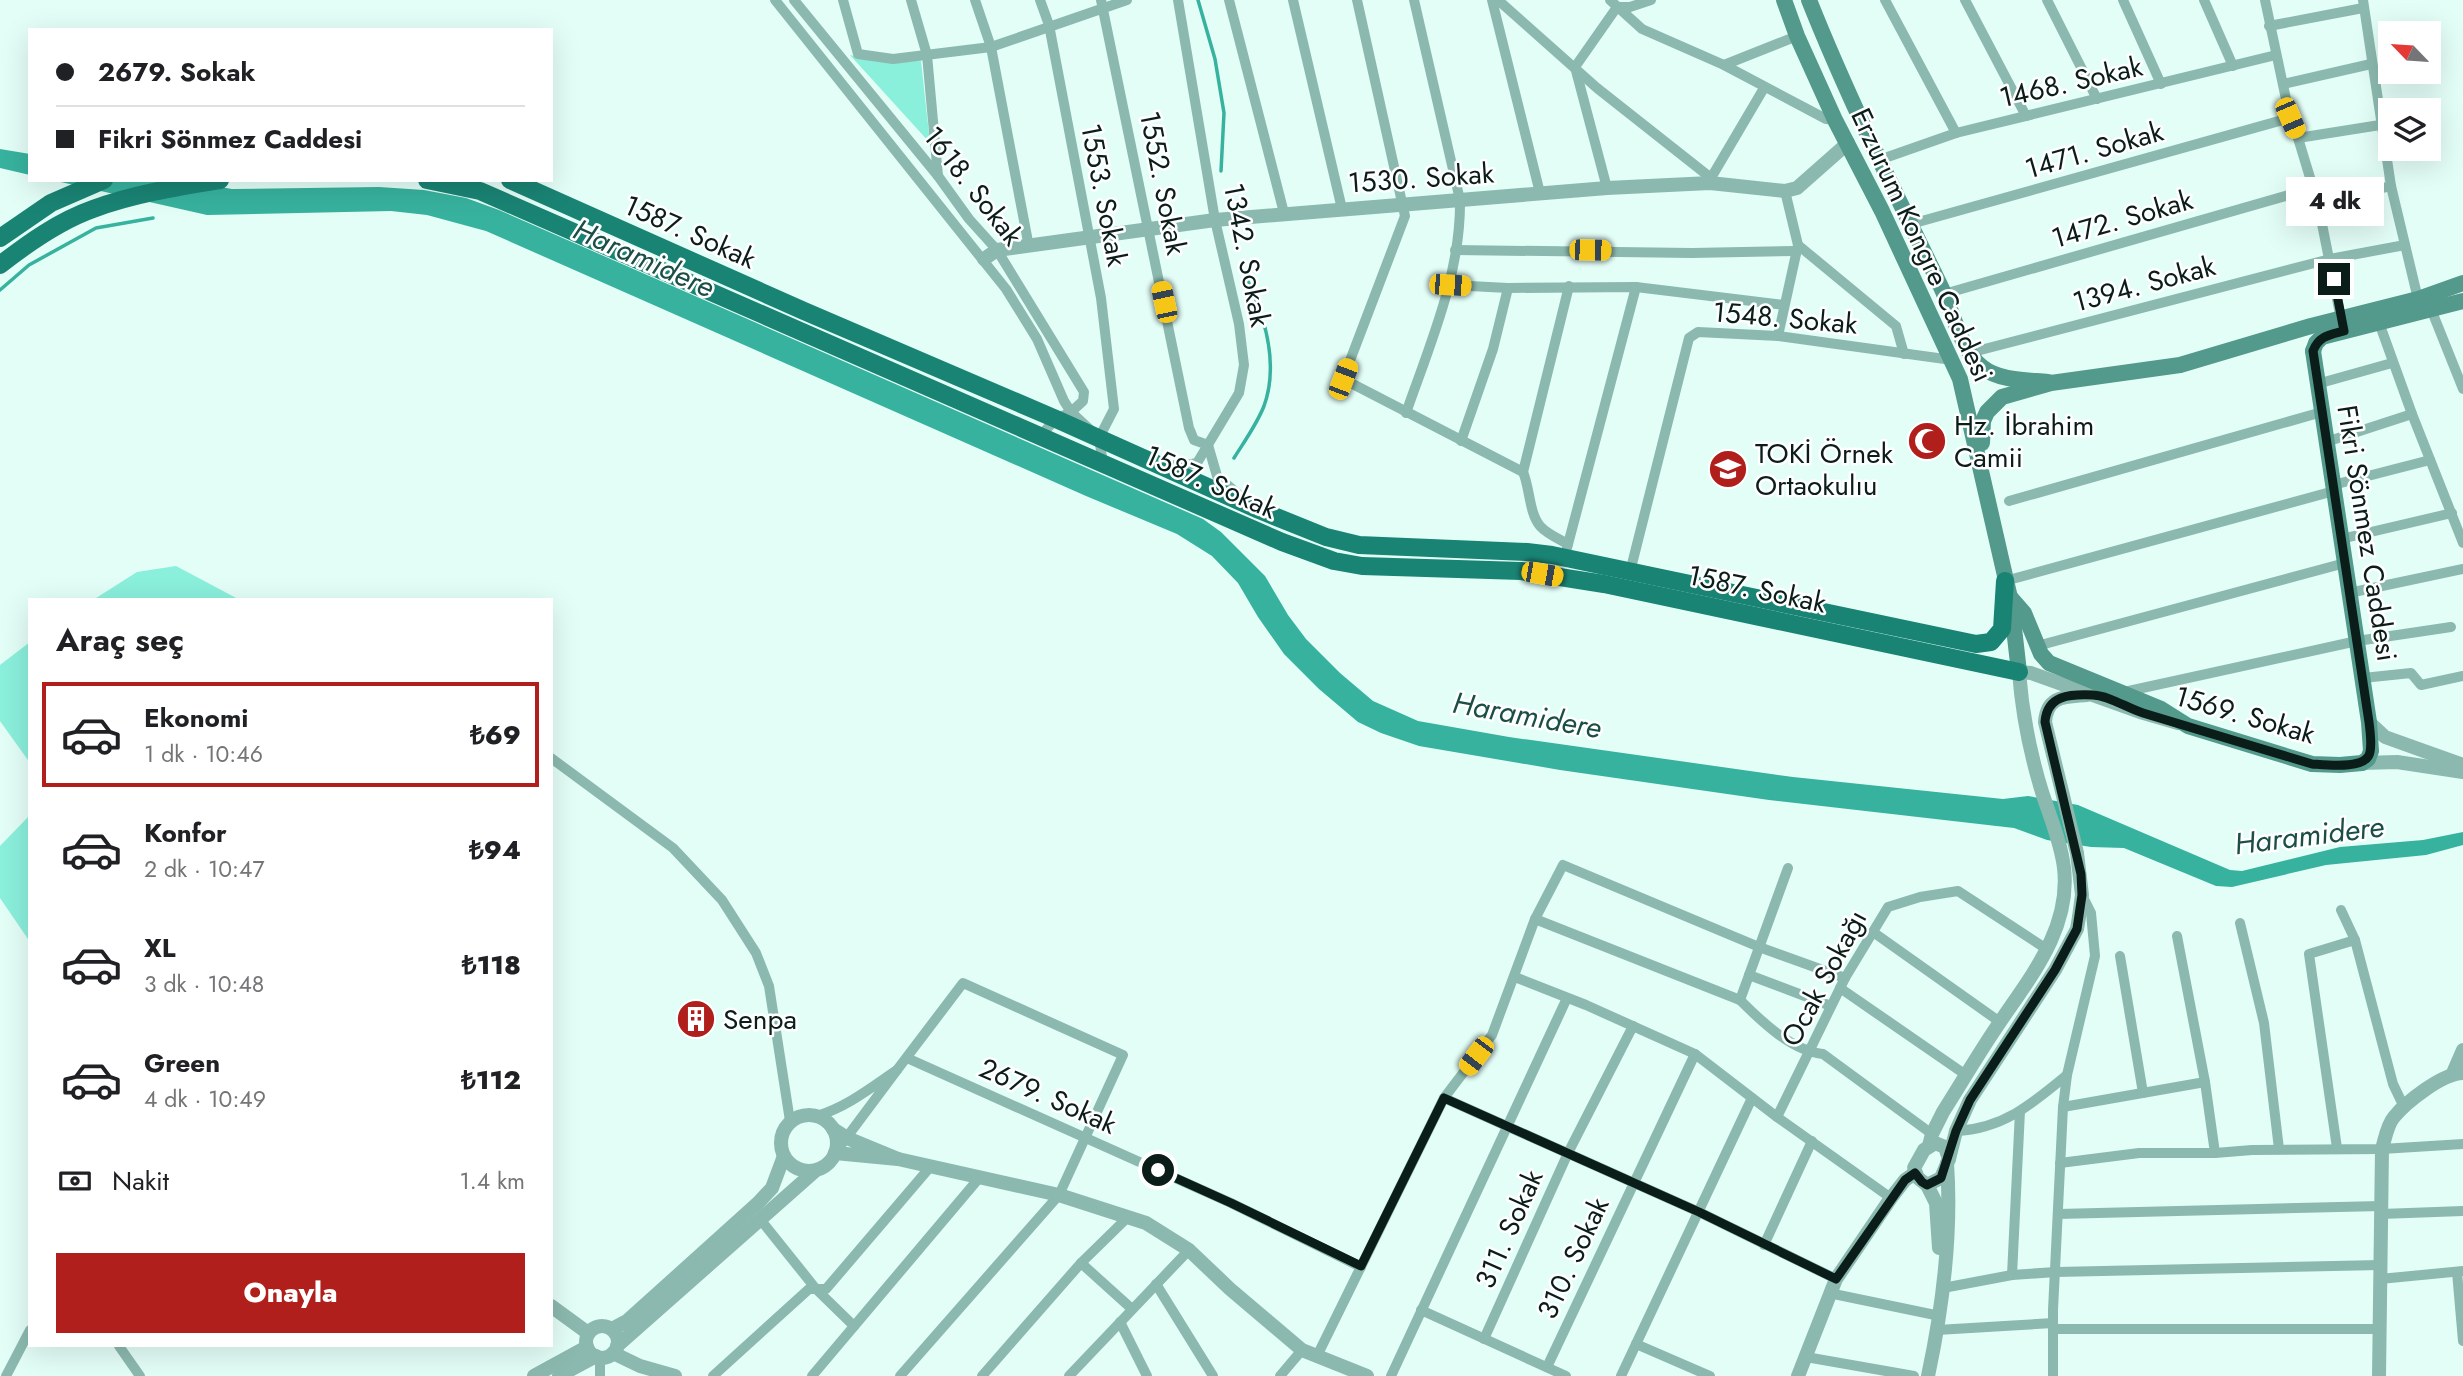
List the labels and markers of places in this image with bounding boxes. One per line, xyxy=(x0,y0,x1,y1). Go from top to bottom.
place label: Hz. İbrahim Camii xyxy=(1954,405,2094,478)
mosque icon: Hz. İbrahim Camii xyxy=(1906,420,1948,462)
place label: TOKİ Örnek Ortaokulıu xyxy=(1755,433,1894,506)
school or university icon: TOKİ Örnek Ortaokulıu xyxy=(1707,448,1749,490)
building icon: Senpa xyxy=(675,998,717,1040)
place label: Senpa xyxy=(723,999,797,1040)

